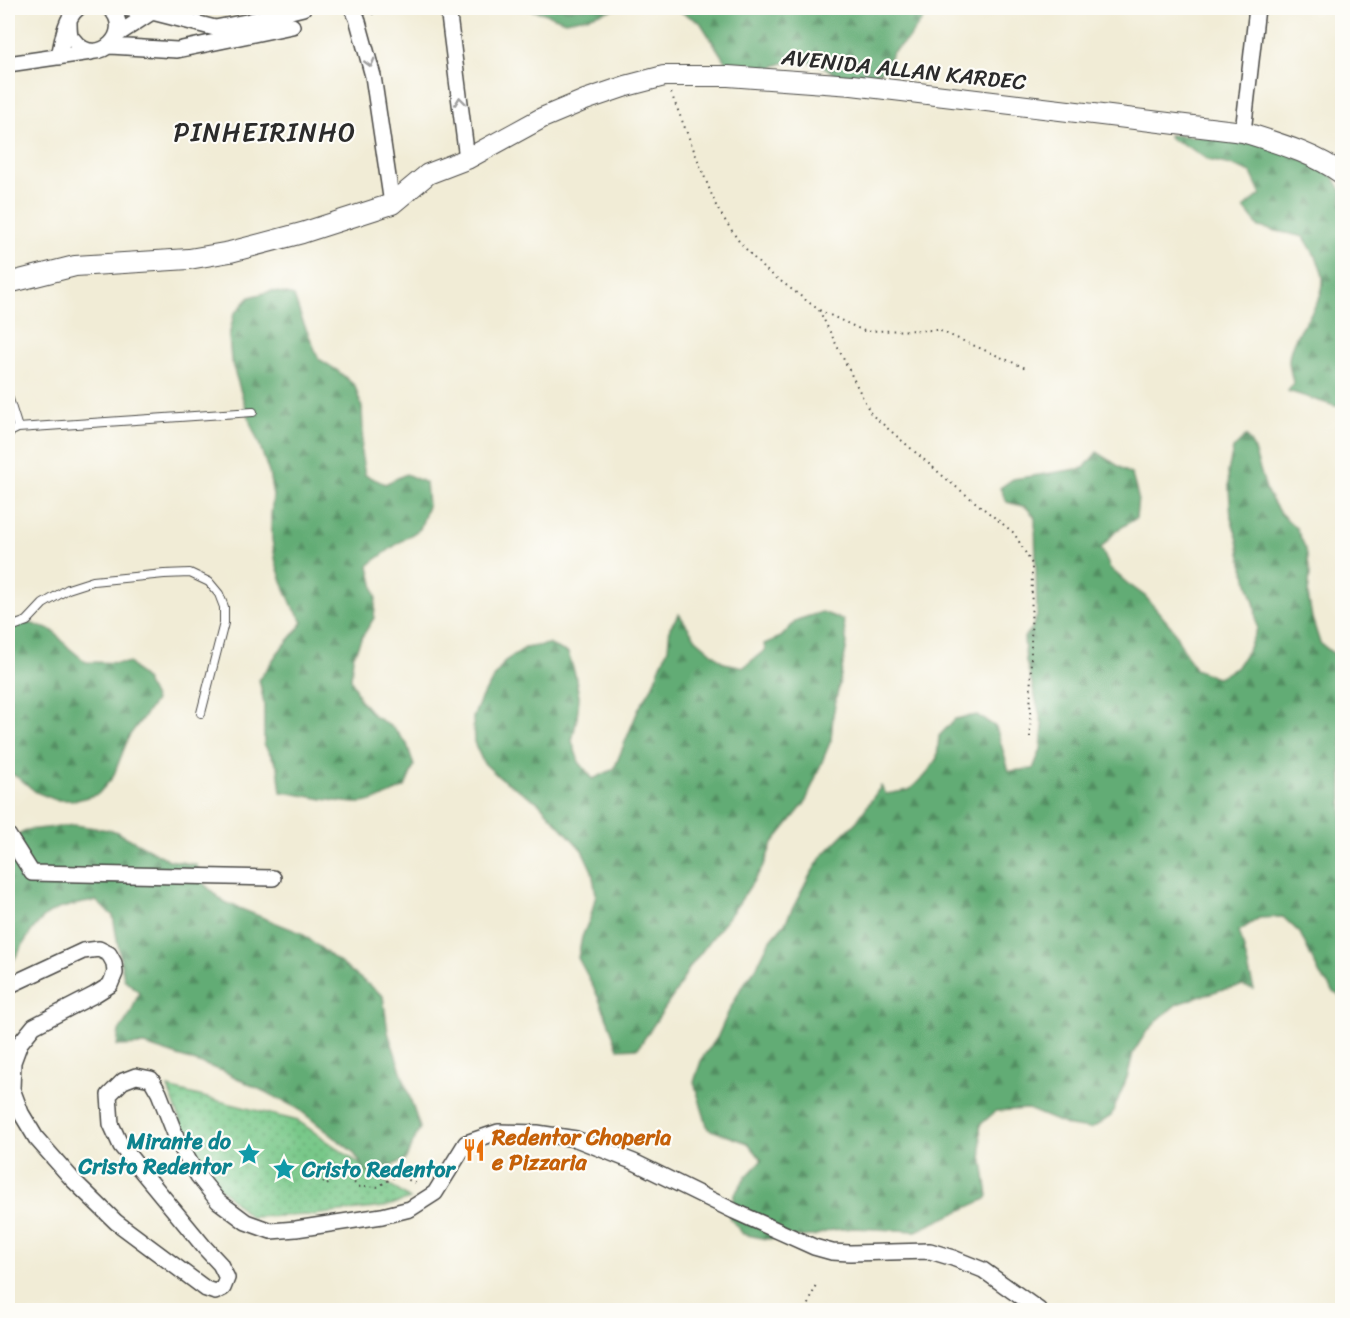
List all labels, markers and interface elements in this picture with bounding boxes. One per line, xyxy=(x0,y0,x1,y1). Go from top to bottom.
street label: AVENIDA ALLAN KARDEC xyxy=(779,37,1028,102)
one-way arrow xyxy=(362,58,375,68)
one-way arrow xyxy=(454,96,466,105)
district label: PINHEIRINHO xyxy=(173,109,357,155)
place label: Redentor Choperia e Pizzaria xyxy=(491,1118,671,1182)
place label: Mirante do Cristo Redentor xyxy=(78,1122,233,1186)
restaurant icon: Redentor Choperia e Pizzaria xyxy=(461,1137,487,1163)
place icon: Mirante do Cristo Redentor xyxy=(236,1141,262,1167)
place label: Cristo Redentor xyxy=(301,1150,456,1189)
place icon: Cristo Redentor xyxy=(271,1156,297,1182)

